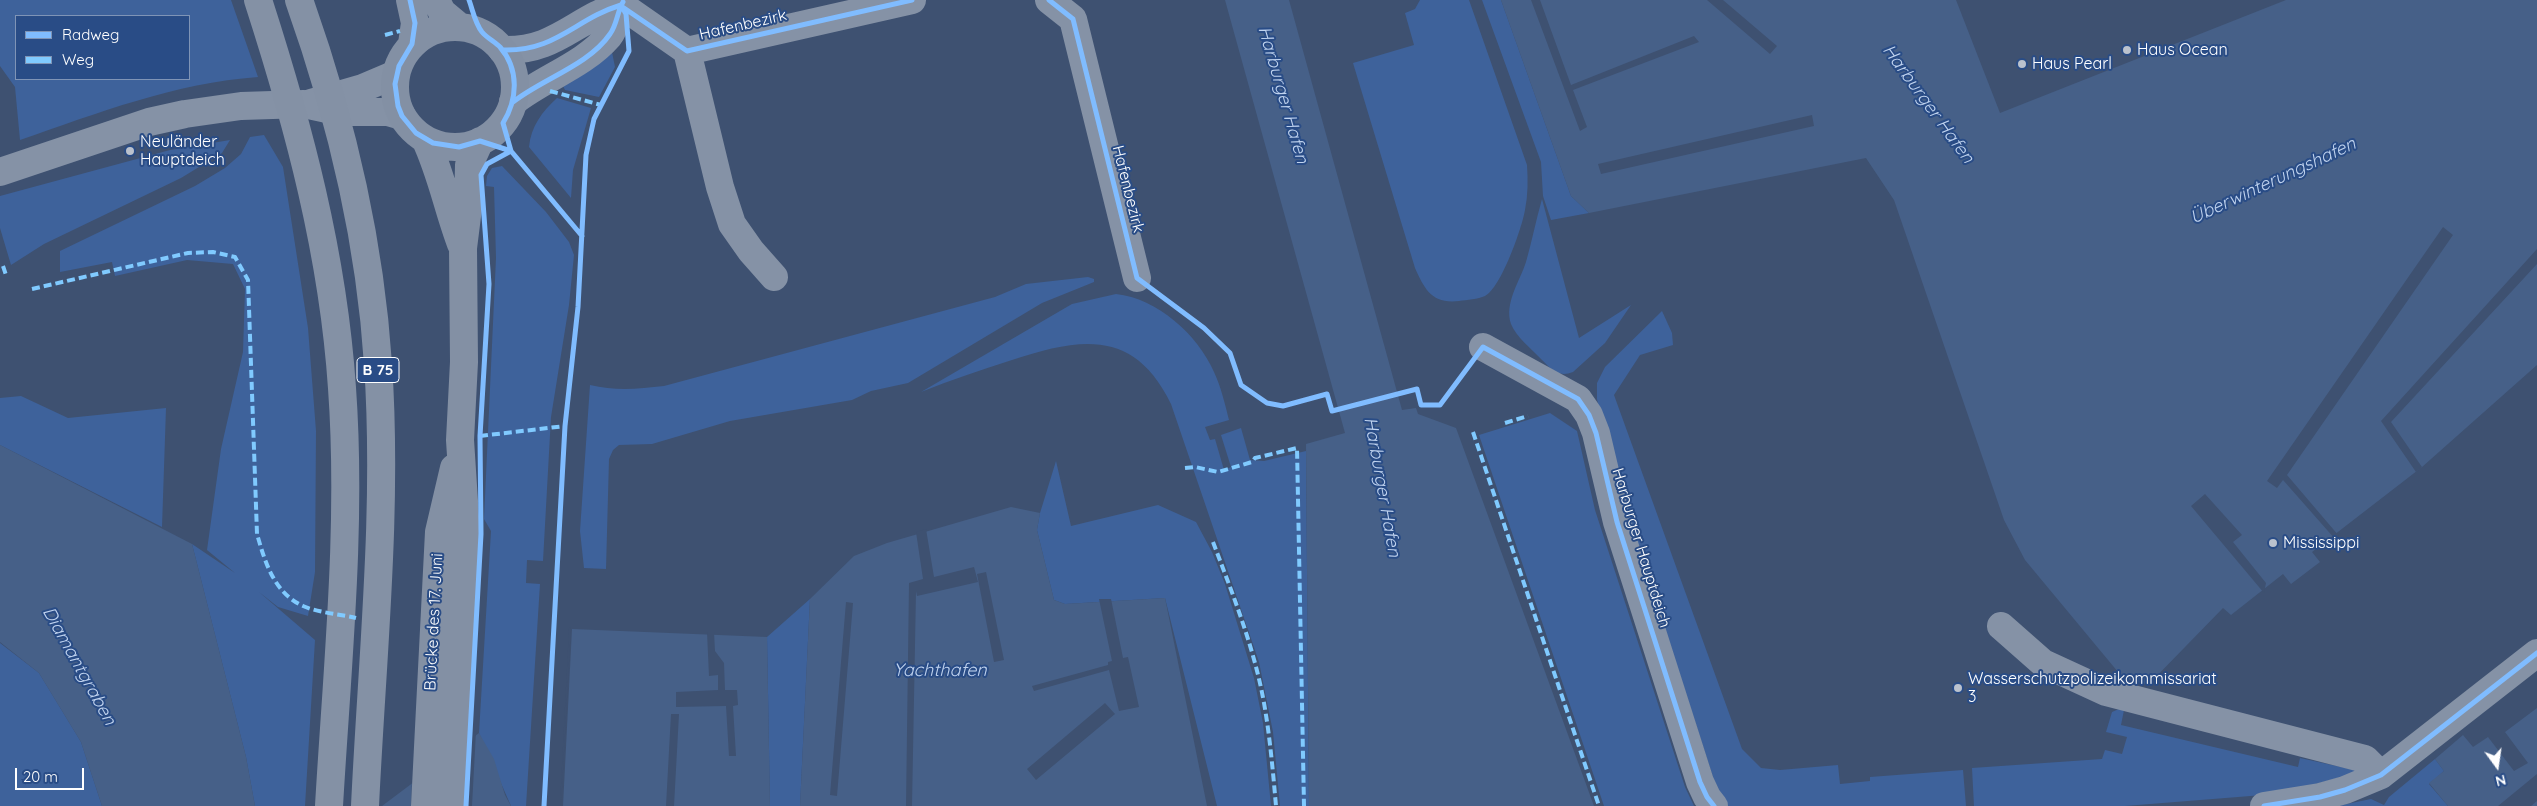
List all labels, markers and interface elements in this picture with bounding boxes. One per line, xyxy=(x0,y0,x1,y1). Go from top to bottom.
street label: Hafenbezirk xyxy=(697,6,789,44)
legend xyxy=(15,15,190,80)
water label: Harburger Hafen xyxy=(1253,24,1313,166)
text: Radweg xyxy=(62,25,119,44)
water label: Harburger Hafen xyxy=(1878,40,1978,168)
place label: Haus Ocean xyxy=(2137,40,2228,60)
marker: Haus Ocean xyxy=(2121,44,2133,56)
text: Weg xyxy=(62,50,94,69)
place label: Haus Pearl xyxy=(2032,54,2112,74)
marker: Haus Pearl xyxy=(2016,58,2028,70)
place label: Neuländer Hauptdeich xyxy=(140,132,225,170)
water label: Überwinterungshafen xyxy=(2187,133,2359,229)
street label: Hafenbezirk xyxy=(1108,143,1148,235)
marker: Neuländer Hauptdeich xyxy=(124,145,136,157)
road number: B 75 xyxy=(357,358,399,382)
water label: Harburger Hafen xyxy=(1359,415,1405,559)
street label: Harburger Hauptdeich xyxy=(1608,466,1674,630)
place label: Mississippi xyxy=(2283,533,2359,553)
marker: Mississippi xyxy=(2267,537,2279,549)
street label: Brücke des 17. Juni xyxy=(421,553,447,691)
water label: Diamantgraben xyxy=(38,603,120,729)
water label: Yachthafen xyxy=(893,660,987,682)
place label: Wasserschutzpolizeikommissariat 3 xyxy=(1968,669,2217,707)
marker: Wasserschutzpolizeikommissariat 3 xyxy=(1952,682,1964,694)
north arrow xyxy=(2472,741,2522,791)
scale bar xyxy=(18,758,86,790)
text: 20 m xyxy=(23,767,58,786)
text: N xyxy=(2493,771,2508,791)

